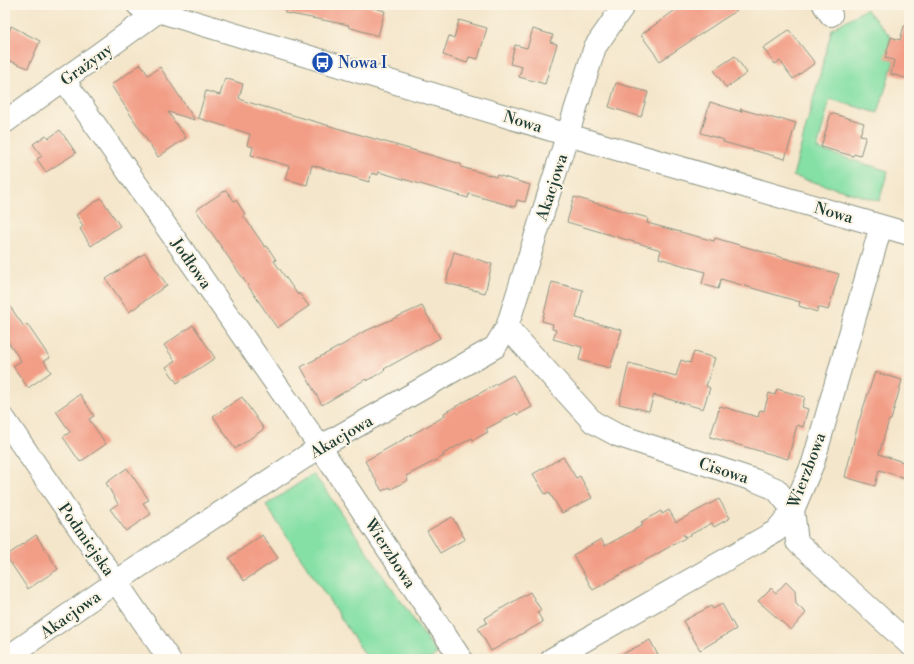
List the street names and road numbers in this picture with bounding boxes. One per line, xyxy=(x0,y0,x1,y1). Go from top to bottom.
street label: Grażyny xyxy=(57,39,117,90)
street label: Nowa xyxy=(501,107,545,138)
street label: Akacjowa xyxy=(531,150,572,224)
street label: Nowa xyxy=(812,198,856,228)
street label: Jodłowa xyxy=(166,233,216,294)
street label: Akacjowa xyxy=(306,410,377,463)
street label: Wierzbowa xyxy=(783,429,831,512)
street label: Cisowa xyxy=(696,454,752,489)
street label: Podmiejska xyxy=(54,499,119,581)
street label: Wierzbowa xyxy=(360,514,421,593)
street label: Akacjowa xyxy=(36,586,105,643)

